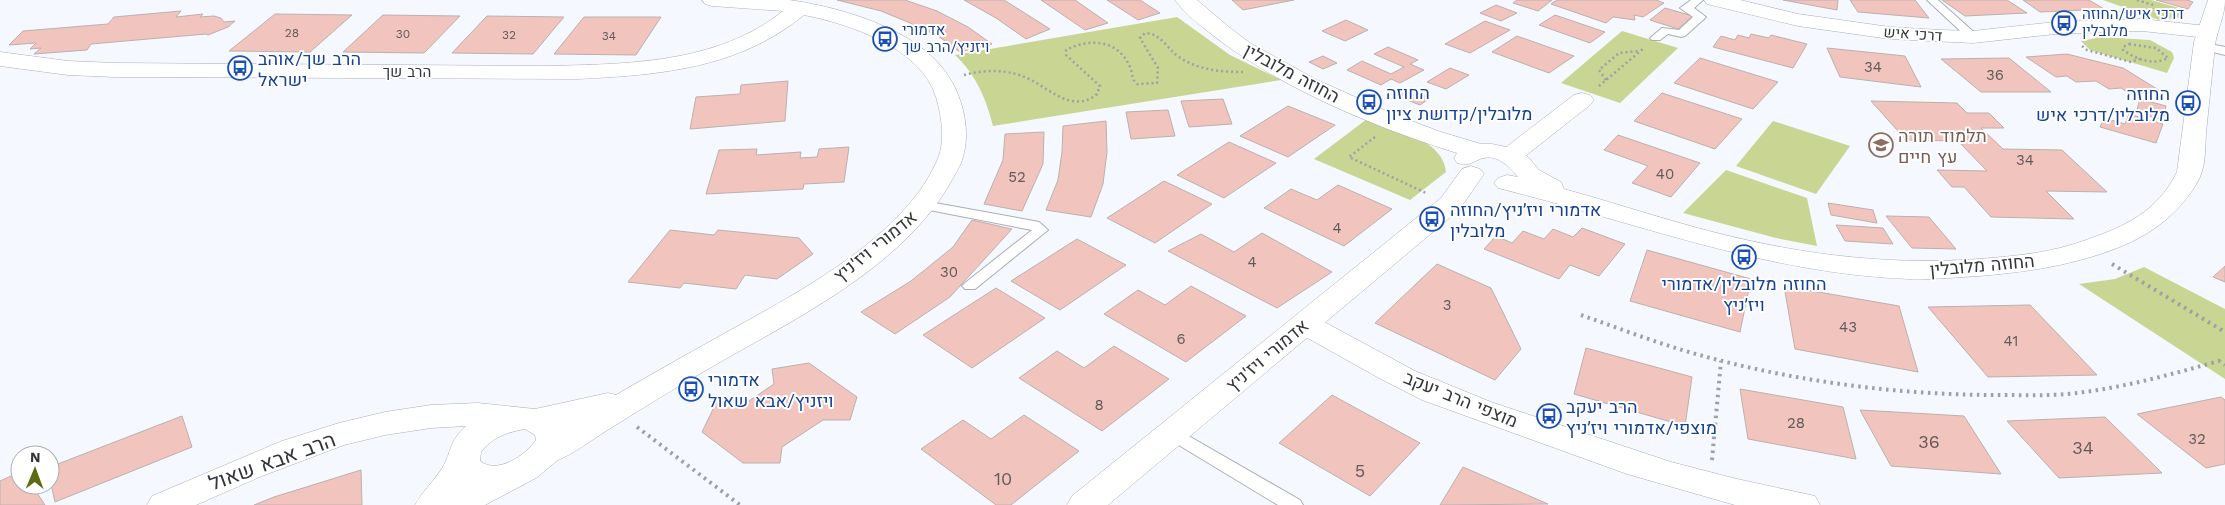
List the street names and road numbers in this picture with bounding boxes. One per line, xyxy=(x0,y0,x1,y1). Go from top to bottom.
street label: דרכי איש xyxy=(1883,23,1943,45)
street label: החוזה מלובלין xyxy=(1241,39,1343,107)
street label: הרב שך xyxy=(383,63,431,81)
street label: אדמורי ויז'ניץ xyxy=(829,206,921,286)
street label: החוזה מלובלין xyxy=(1929,250,2035,280)
street label: אדמורי ויז'ניץ xyxy=(1222,315,1312,395)
street label: מוצפי הרב יעקב xyxy=(1401,367,1521,431)
street label: הרב אבא שאול xyxy=(205,426,339,496)

